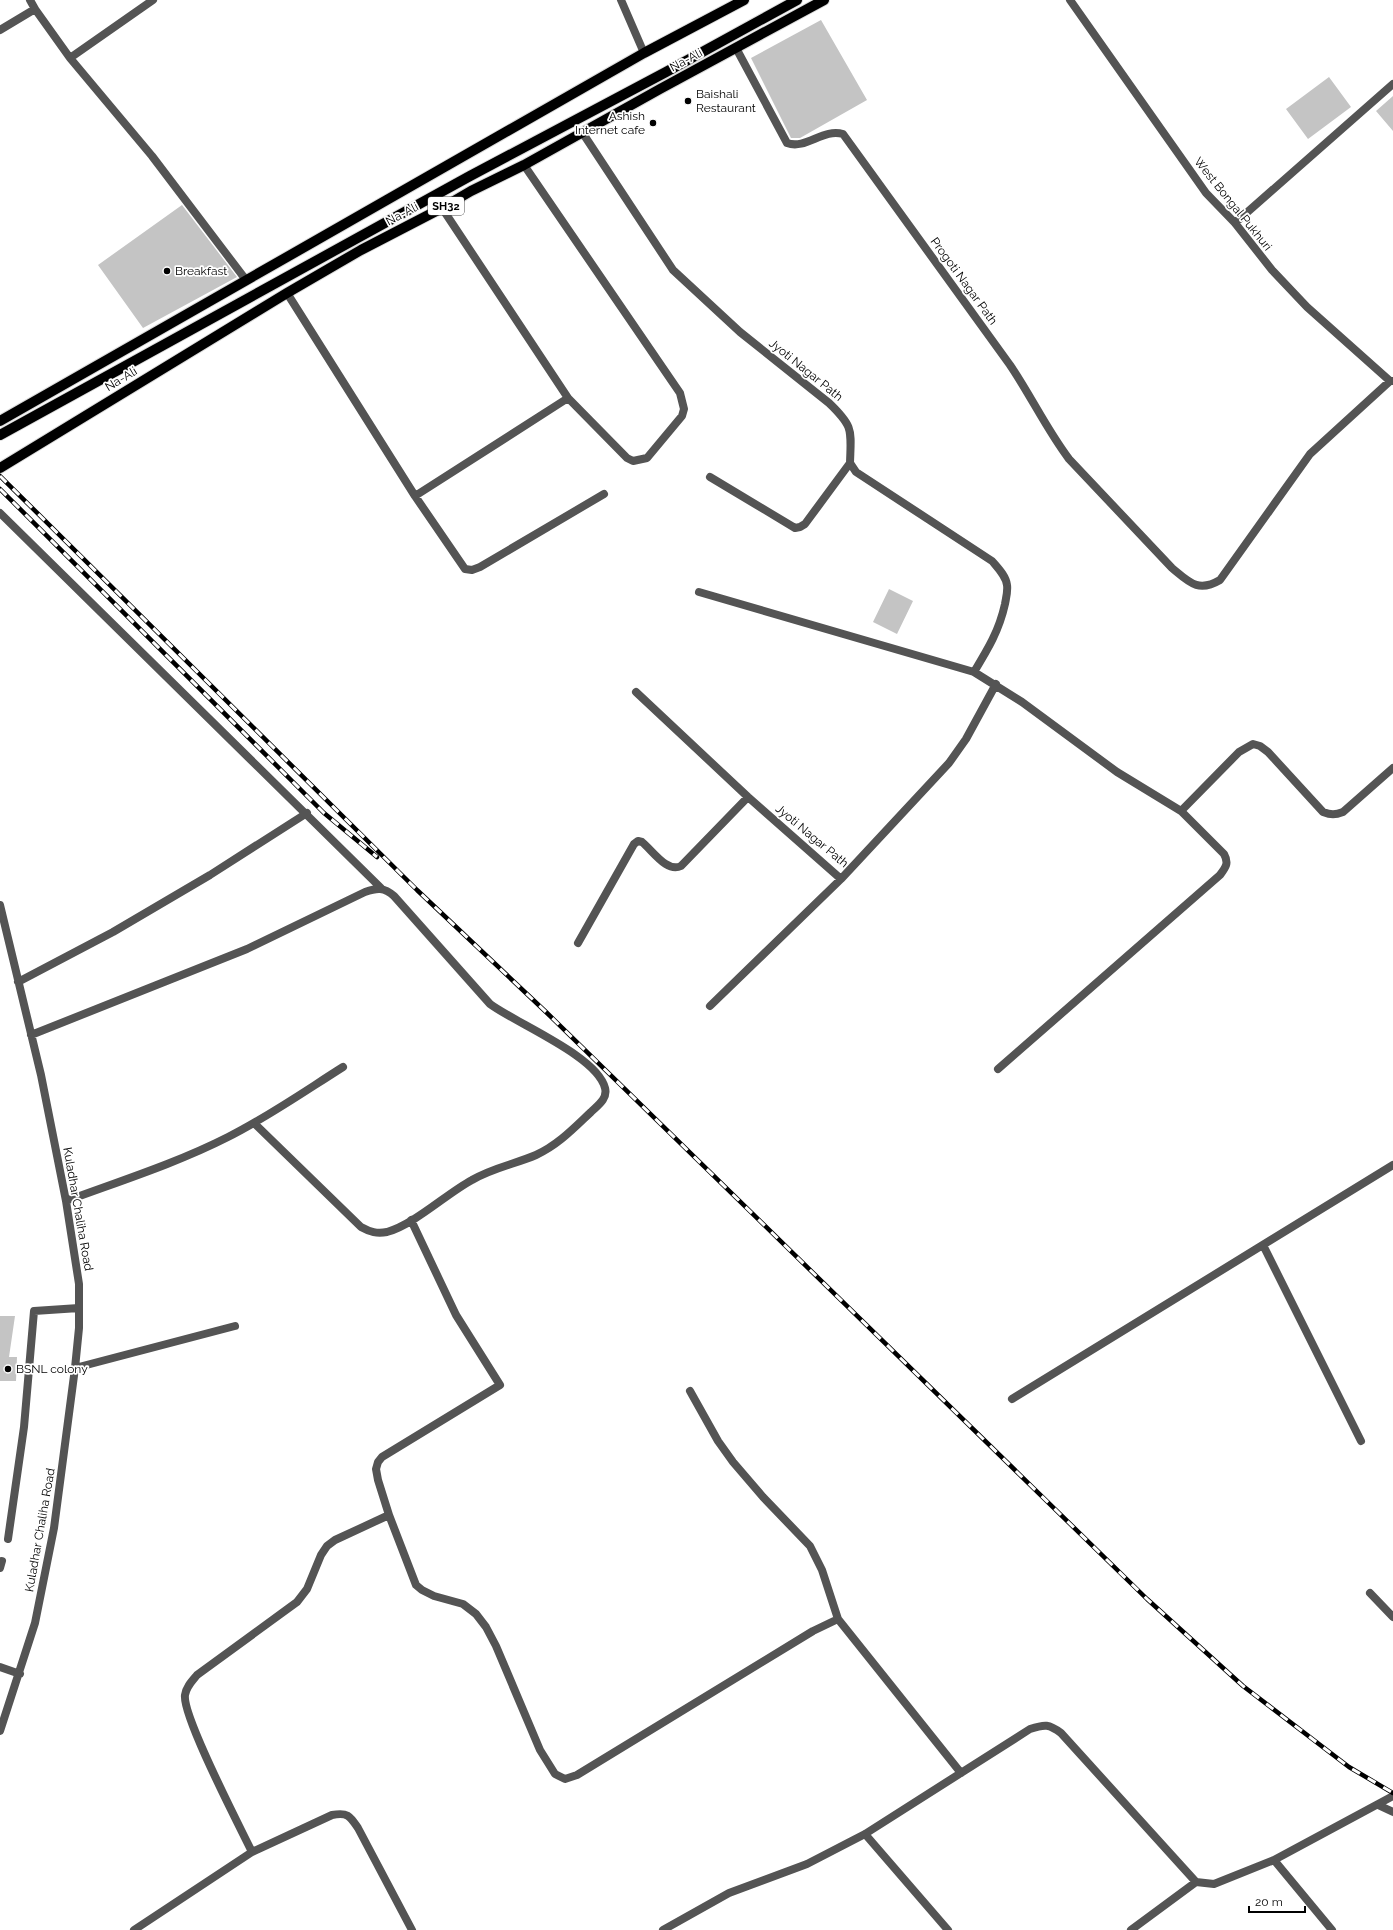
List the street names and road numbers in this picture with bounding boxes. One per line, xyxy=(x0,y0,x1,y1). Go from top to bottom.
street label: Na-Ali xyxy=(667,46,705,74)
street label: West Bongal Pukhuri xyxy=(1191,155,1275,253)
road number: SH32 xyxy=(428,197,464,215)
street label: Na-Ali xyxy=(383,200,421,228)
street label: Progoti Nagar Path xyxy=(928,235,1000,327)
street label: Jyoti Nagar Path xyxy=(766,336,846,404)
street label: Na-Ali xyxy=(103,364,139,394)
street label: Jyoti Nagar Path xyxy=(773,802,851,870)
street label: Kuladhar Chaliha Road xyxy=(60,1146,96,1272)
street label: Kuladhar Chaliha Road xyxy=(22,1467,58,1593)

